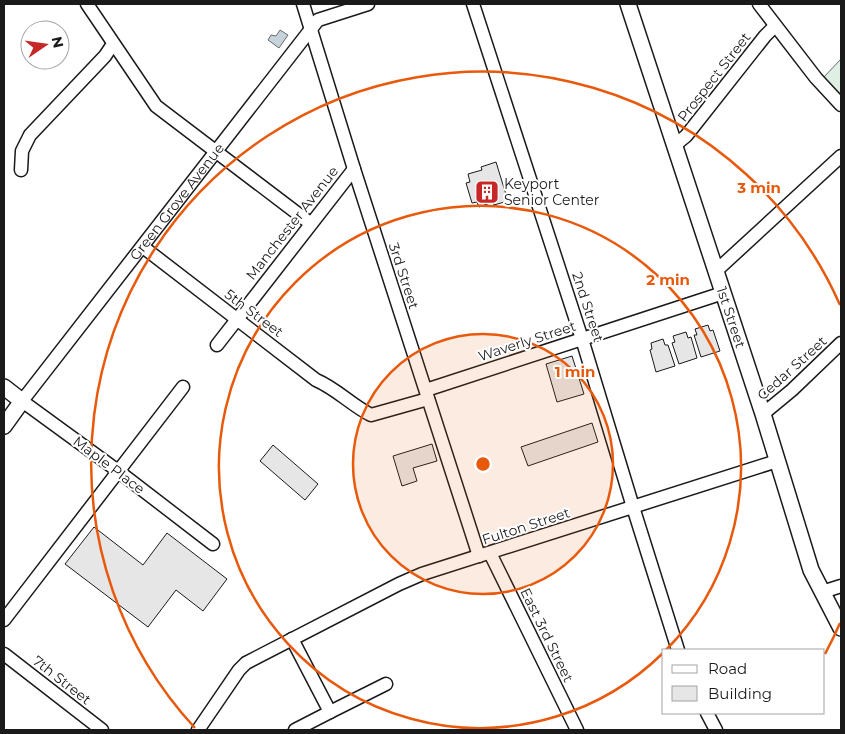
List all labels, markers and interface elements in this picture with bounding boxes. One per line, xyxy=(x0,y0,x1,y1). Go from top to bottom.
north arrow xyxy=(20,20,70,70)
street label: Prospect Street xyxy=(674,29,755,125)
text: N xyxy=(48,35,68,50)
street label: Green Grove Avenue xyxy=(126,139,228,264)
street label: Manchester Avenue xyxy=(242,162,342,284)
place label: Keyport Senior Center xyxy=(504,175,600,209)
text: 3 min xyxy=(736,178,781,197)
building icon: Keyport Senior Center xyxy=(474,179,500,205)
street label: 3rd Street xyxy=(385,240,423,312)
street label: 2nd Street xyxy=(568,270,608,345)
text: 2 min xyxy=(646,270,690,289)
street label: 1st Street xyxy=(713,284,750,351)
street label: 5th Street xyxy=(221,285,287,341)
street label: Waverly Street xyxy=(476,317,578,365)
street label: Cedar Street xyxy=(753,332,831,404)
text: 1 min xyxy=(555,362,595,381)
street label: Maple Place xyxy=(70,432,148,498)
centre of rings xyxy=(474,455,492,473)
street label: Fulton Street xyxy=(480,503,573,549)
street label: East 3rd Street xyxy=(516,585,578,685)
legend xyxy=(662,649,825,714)
street label: 7th Street xyxy=(29,652,95,709)
text: Road xyxy=(708,659,747,678)
text: Building xyxy=(708,684,772,703)

